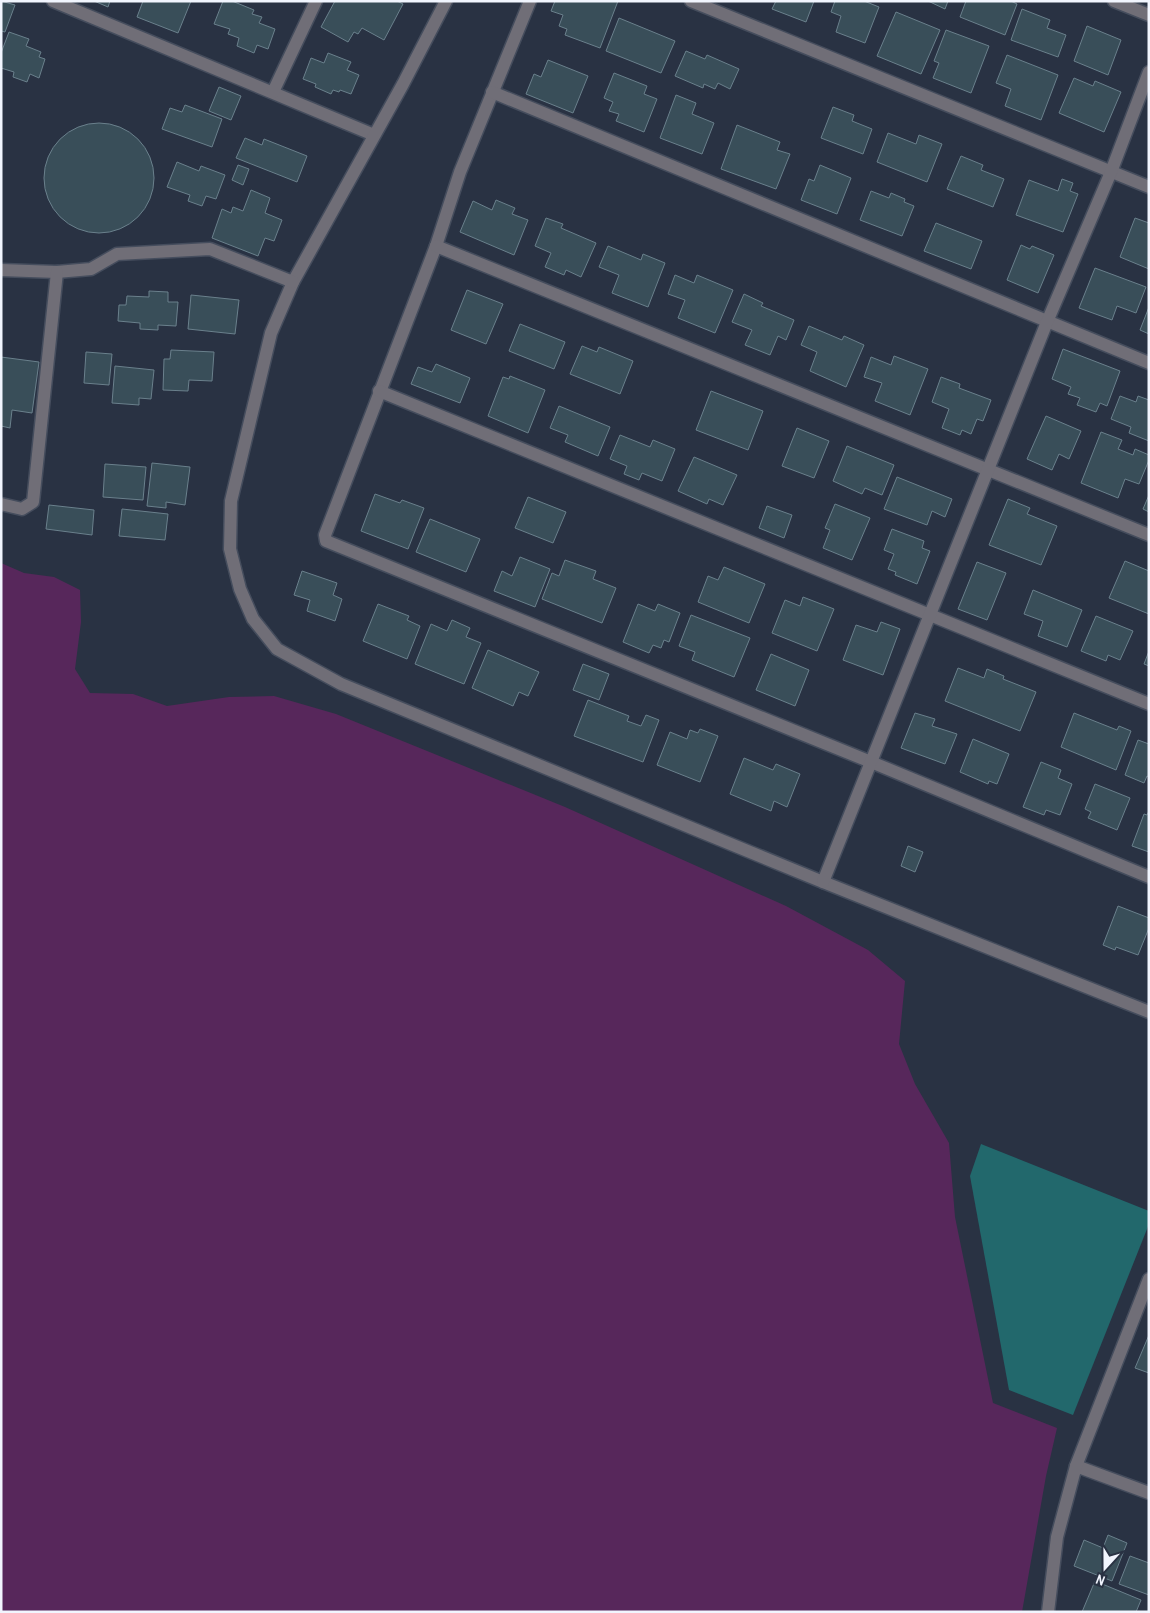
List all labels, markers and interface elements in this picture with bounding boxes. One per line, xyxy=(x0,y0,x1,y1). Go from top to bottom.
north arrow xyxy=(1080,1543,1130,1593)
text: N xyxy=(1093,1570,1107,1590)

